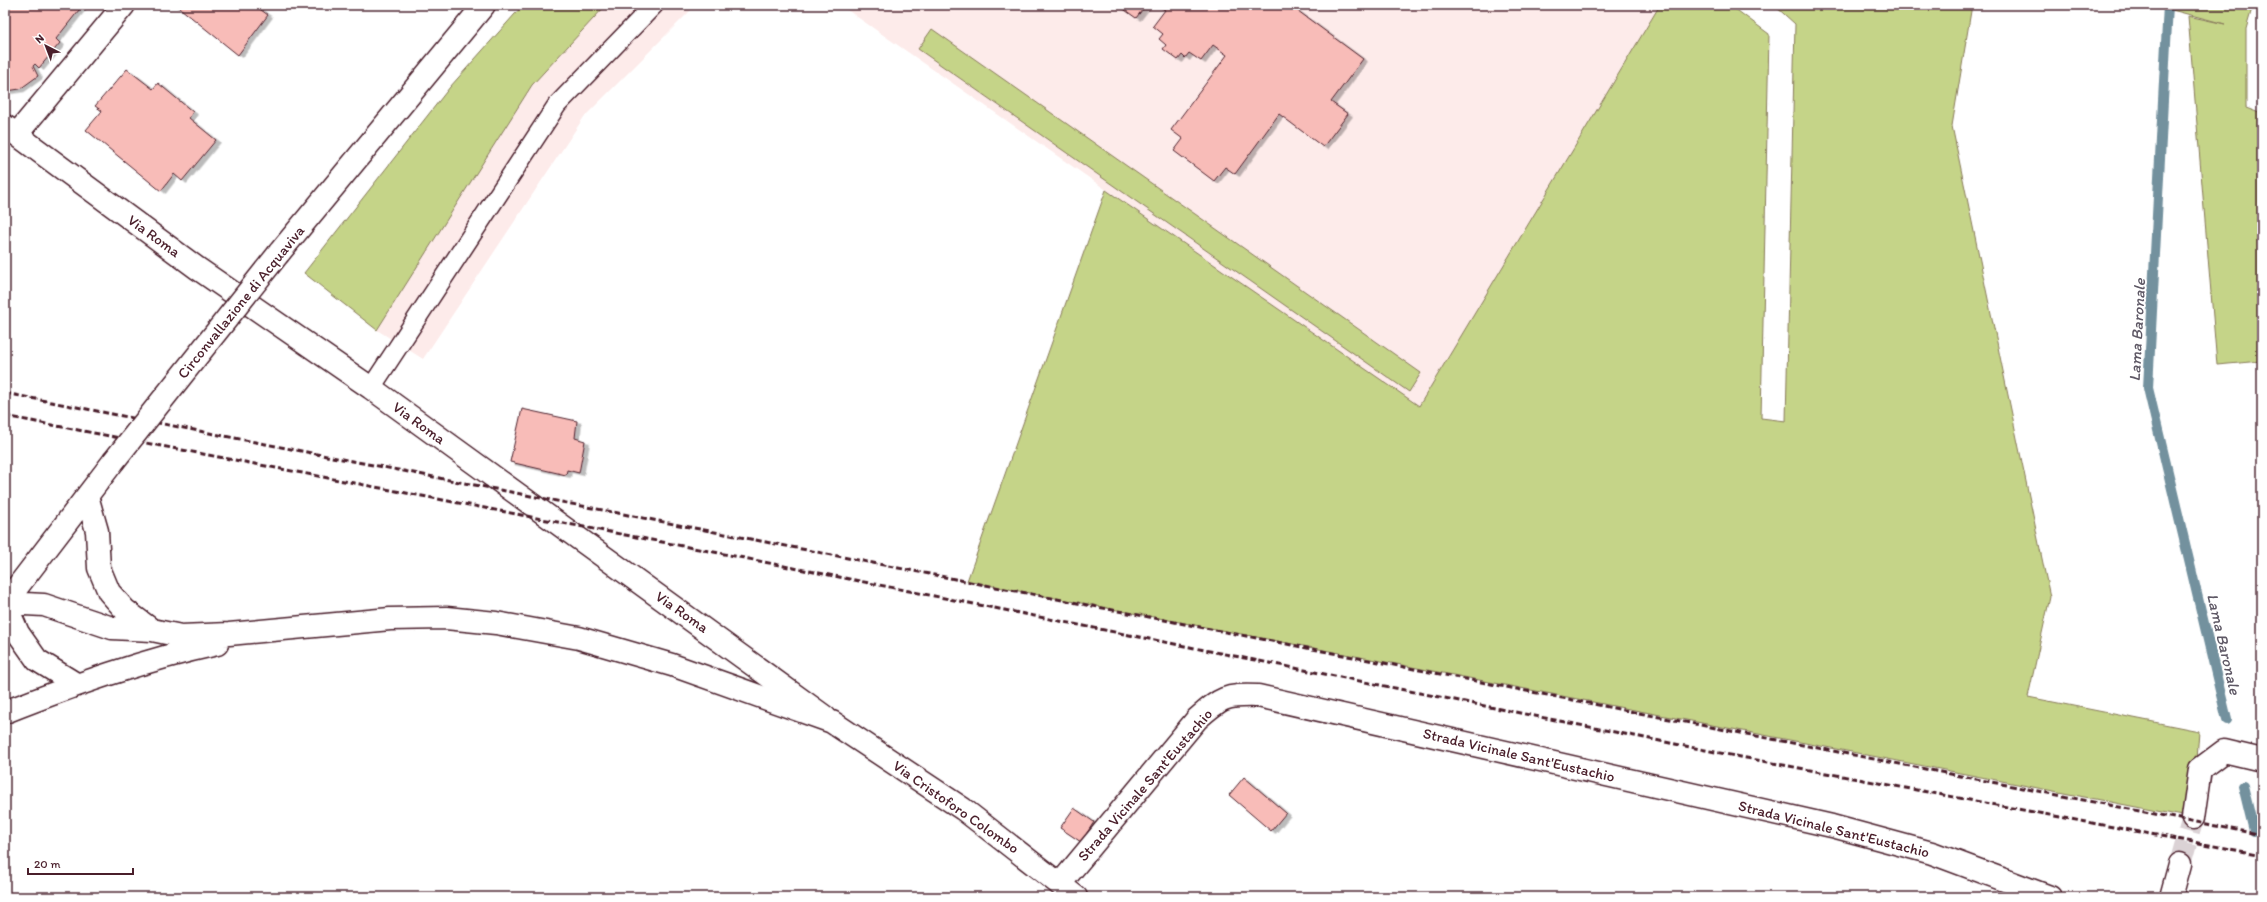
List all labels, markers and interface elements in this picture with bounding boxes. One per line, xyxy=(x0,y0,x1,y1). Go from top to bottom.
north arrow xyxy=(26,26,66,66)
text: N xyxy=(33,32,47,46)
street label: Via Roma xyxy=(124,211,184,261)
street label: Circonvallazione di Acquaviva xyxy=(174,222,308,382)
water label: Lama Baronale xyxy=(2125,277,2149,382)
street label: Via Roma xyxy=(389,398,449,448)
street label: Via Roma xyxy=(652,587,712,637)
water label: Lama Baronale xyxy=(2203,592,2245,698)
street label: Strada Vicinale Sant'Eustachio xyxy=(1074,705,1216,865)
street label: Strada Vicinale Sant'Eustachio xyxy=(1421,724,1617,786)
street label: Via Cristoforo Colombo xyxy=(889,757,1023,857)
street label: Strada Vicinale Sant'Eustachio xyxy=(1737,797,1931,861)
scale bar xyxy=(28,850,133,876)
text: 20 m xyxy=(34,857,61,871)

